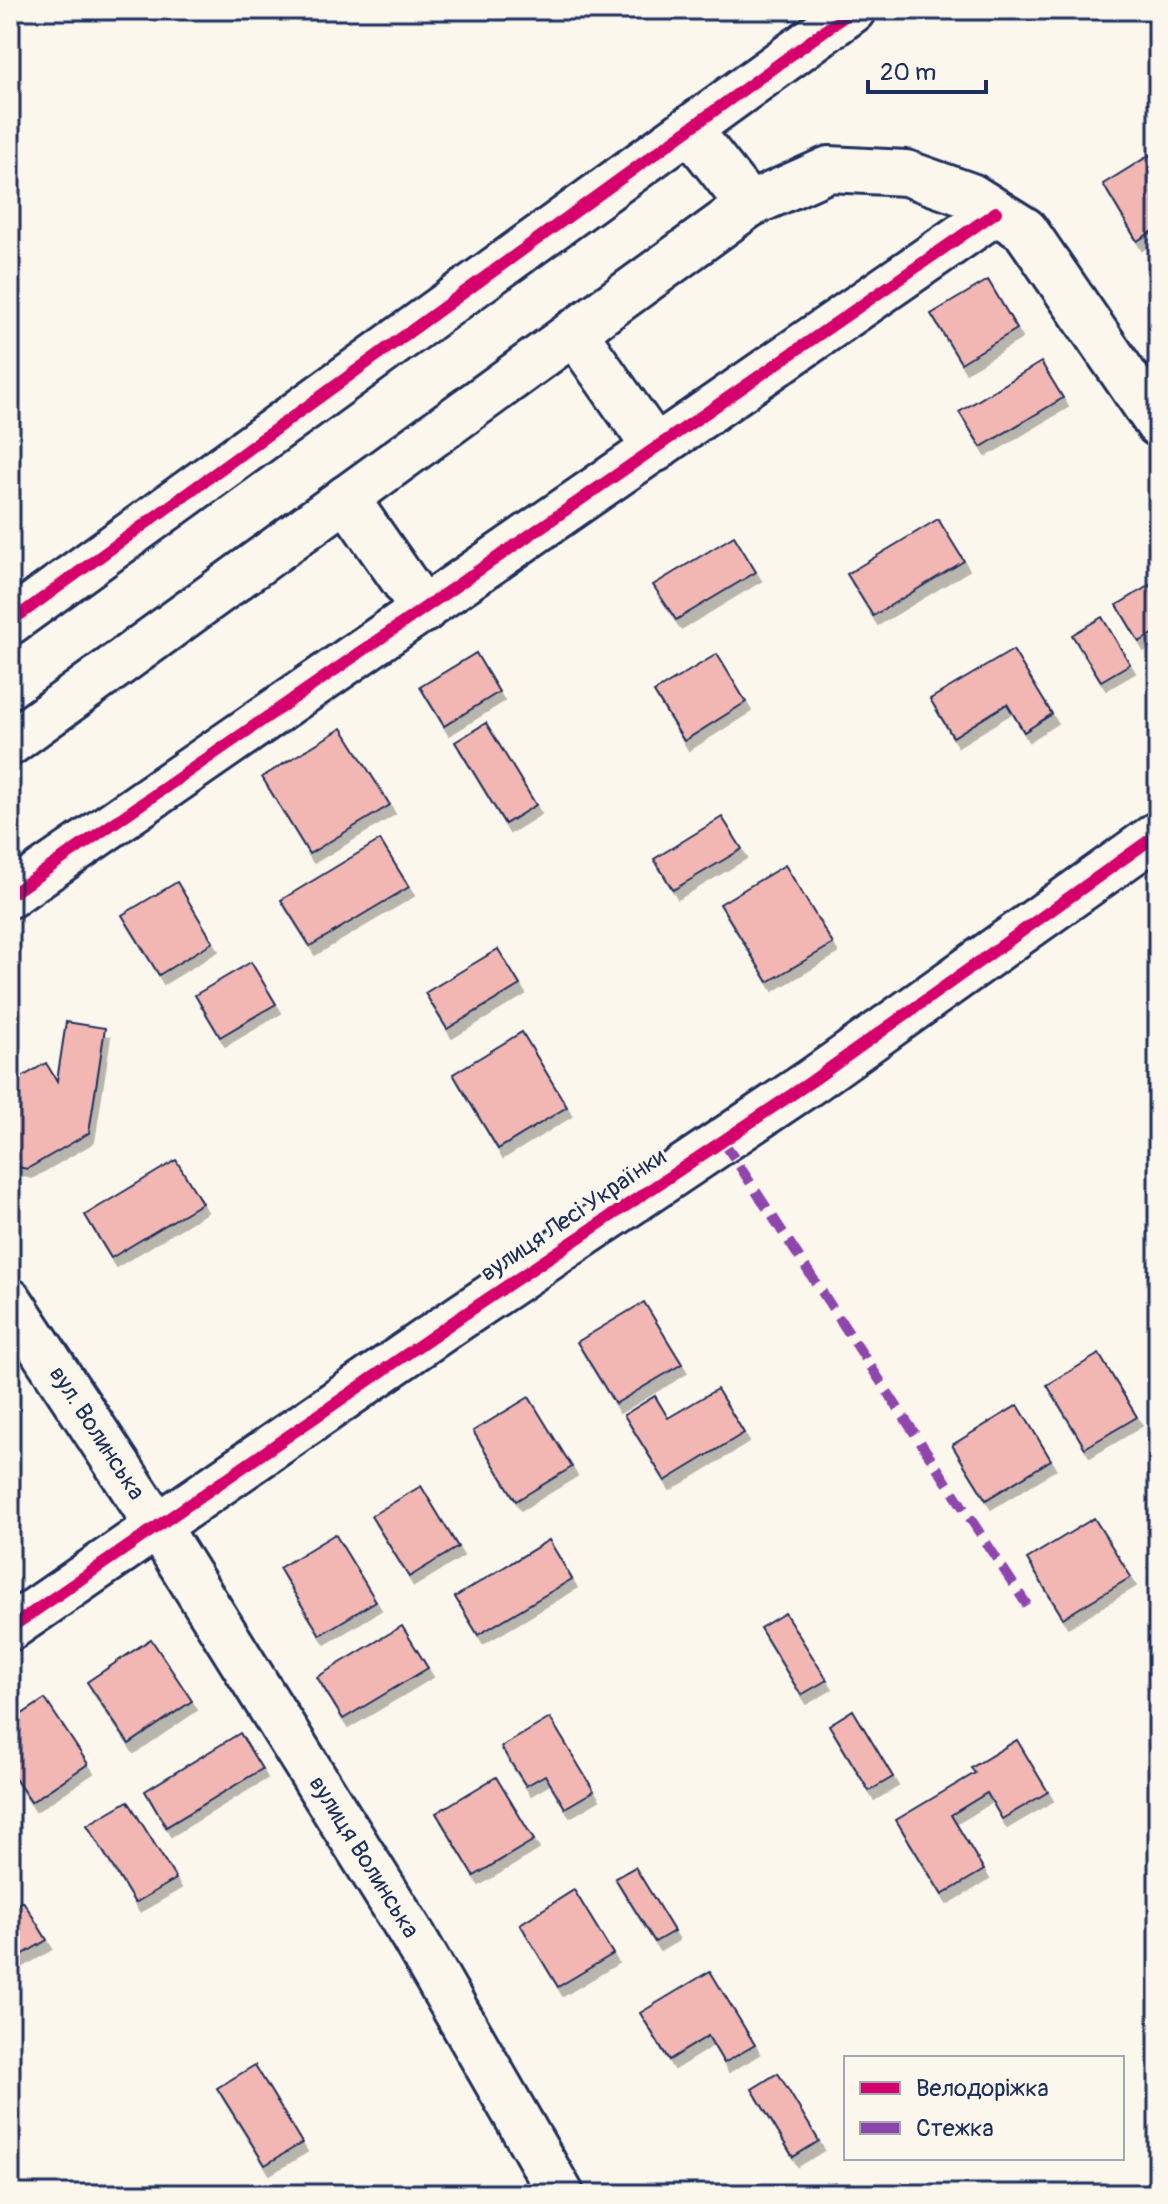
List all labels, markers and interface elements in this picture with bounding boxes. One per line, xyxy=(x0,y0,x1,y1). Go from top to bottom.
scale bar xyxy=(868,44,986,94)
text: 20 m xyxy=(880,58,936,87)
street label: вулиця Лесі Українки xyxy=(475,1142,671,1288)
street label: вул. Волинська xyxy=(43,1361,151,1505)
street label: вулиця Волинська xyxy=(303,1771,425,1943)
legend xyxy=(844,2056,1124,2160)
text: Велодоріжка xyxy=(916,2074,1049,2103)
text: Стежка xyxy=(916,2114,994,2143)

